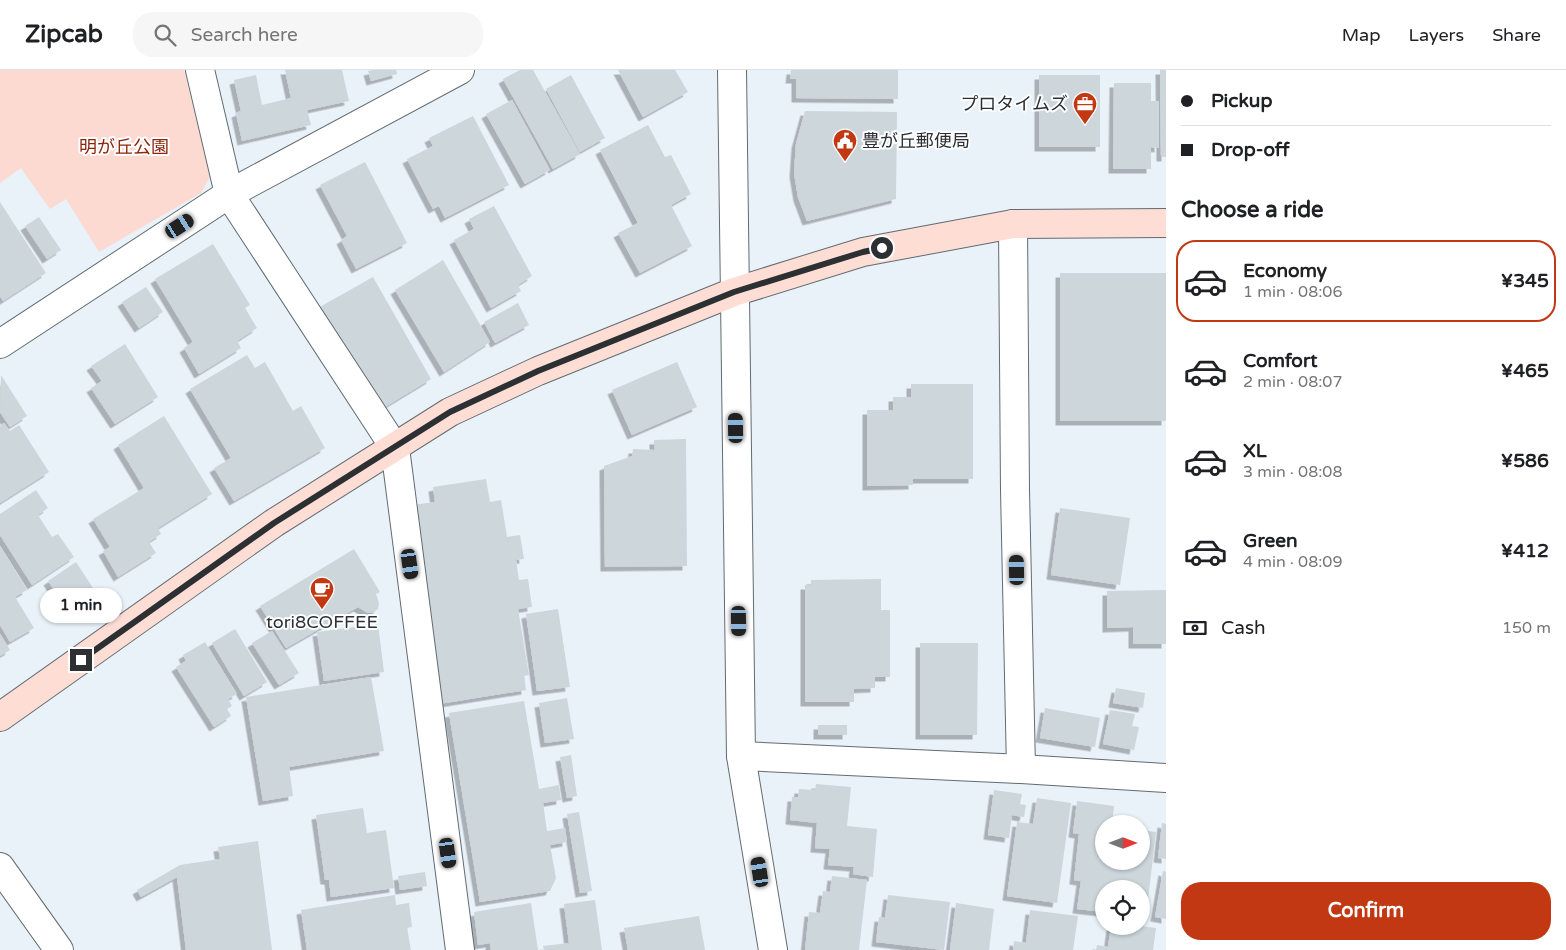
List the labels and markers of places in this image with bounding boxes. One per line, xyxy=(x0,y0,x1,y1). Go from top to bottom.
office icon: プロタイムズ xyxy=(1072,91,1098,125)
place label: プロタイムズ xyxy=(960,93,1068,115)
public building icon: 豊が丘郵便局 xyxy=(832,128,858,162)
place label: 豊が丘郵便局 xyxy=(862,130,970,152)
cafe icon: tori8COFFEE xyxy=(309,576,335,610)
place label: tori8COFFEE xyxy=(266,611,378,633)

